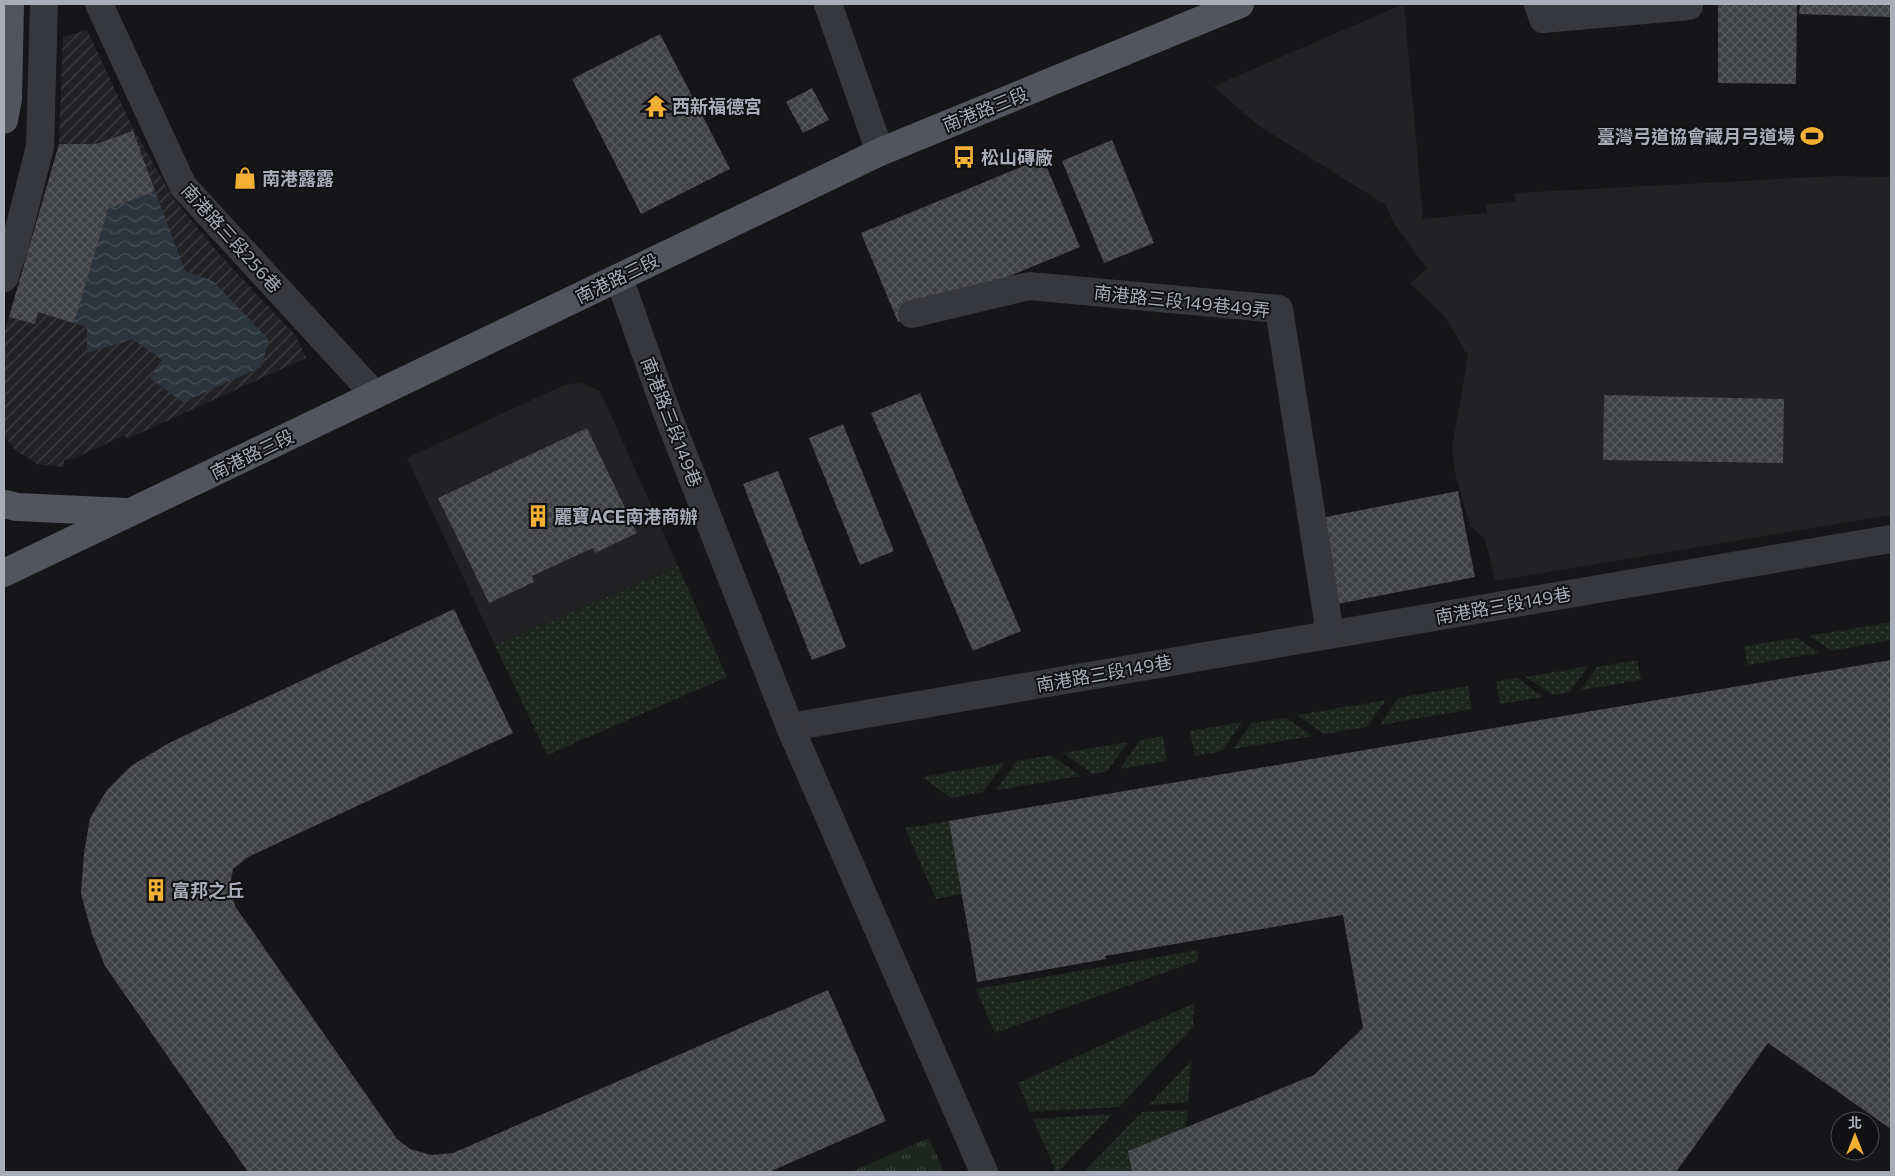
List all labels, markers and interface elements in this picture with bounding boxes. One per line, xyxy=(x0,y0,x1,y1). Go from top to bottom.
street label: 南港路三段 xyxy=(939,82,1031,136)
temple icon: 西新福德宮 xyxy=(643,93,669,119)
place label: 西新福德宮 xyxy=(672,95,762,117)
sports icon: 臺灣弓道協會藏月弓道場 xyxy=(1799,123,1825,149)
place label: 臺灣弓道協會藏月弓道場 xyxy=(1597,125,1795,147)
bus stop icon: 松山磚廠 xyxy=(951,144,977,170)
place label: 松山磚廠 xyxy=(981,146,1053,168)
shop icon: 南港露露 xyxy=(232,165,258,191)
place label: 南港露露 xyxy=(262,167,334,189)
street label: 南港路三段256巷 xyxy=(177,179,287,297)
street label: 南港路三段 xyxy=(572,248,662,308)
street label: 南港路三段149巷49弄 xyxy=(1093,281,1271,321)
street label: 南港路三段149巷 xyxy=(637,354,707,490)
street label: 南港路三段 xyxy=(207,424,297,484)
building icon: 麗寶ACE南港商辦 xyxy=(525,503,551,529)
place label: 麗寶ACE南港商辦 xyxy=(554,505,697,527)
street label: 南港路三段149巷 xyxy=(1433,582,1573,628)
street label: 南港路三段149巷 xyxy=(1034,650,1174,696)
building icon: 富邦之丘 xyxy=(143,877,169,903)
place label: 富邦之丘 xyxy=(172,879,244,901)
north arrow xyxy=(1830,1111,1880,1161)
text: 北 xyxy=(1848,1114,1862,1131)

